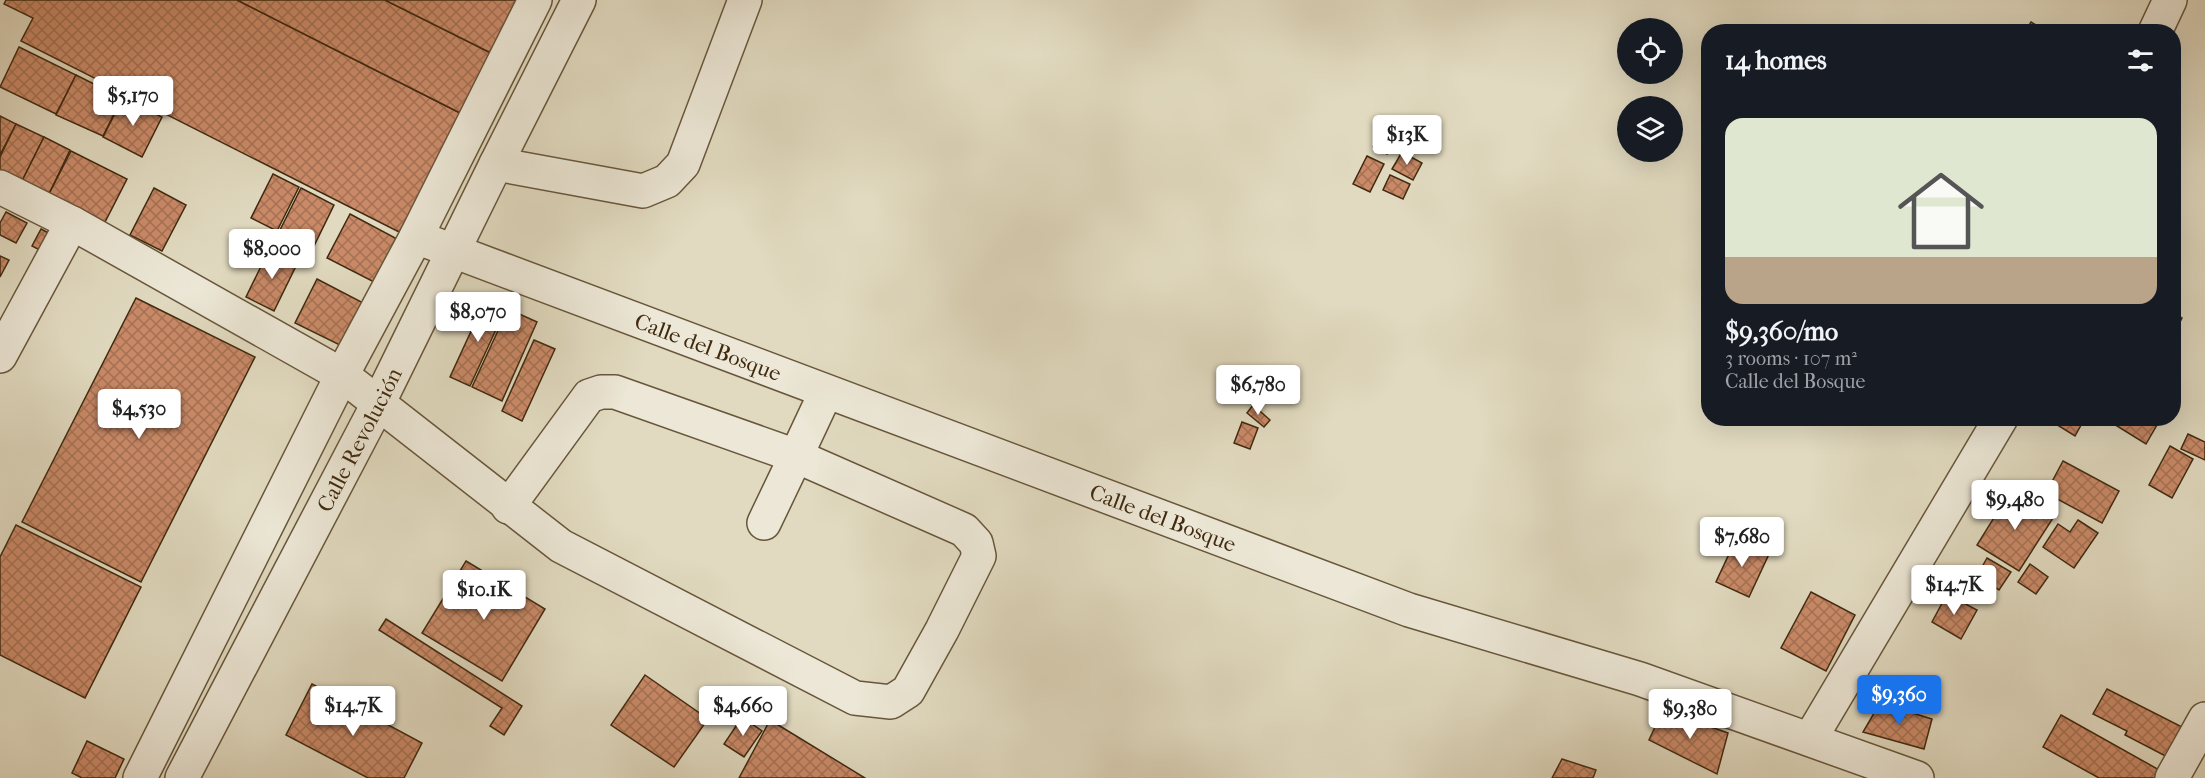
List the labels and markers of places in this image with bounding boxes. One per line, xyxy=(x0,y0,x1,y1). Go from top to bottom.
pin: $5,170 xyxy=(84,76,182,127)
pin: $13K xyxy=(1371,115,1443,166)
pin: $8,000 xyxy=(223,229,321,280)
pin: $8,070 xyxy=(429,292,527,343)
pin: $6,780 xyxy=(1209,365,1307,416)
pin: $4,530 xyxy=(90,389,188,440)
pin: $9,480 xyxy=(1966,480,2064,531)
pin: $7,680 xyxy=(1693,517,1791,568)
pin: $14.7K xyxy=(1905,565,2003,616)
pin: $10.1K xyxy=(435,570,533,621)
pin: $9,360 xyxy=(1850,675,1948,726)
pin: $14.7K xyxy=(304,686,402,737)
pin: $4,660 xyxy=(694,686,792,737)
pin: $9,380 xyxy=(1641,689,1739,740)

